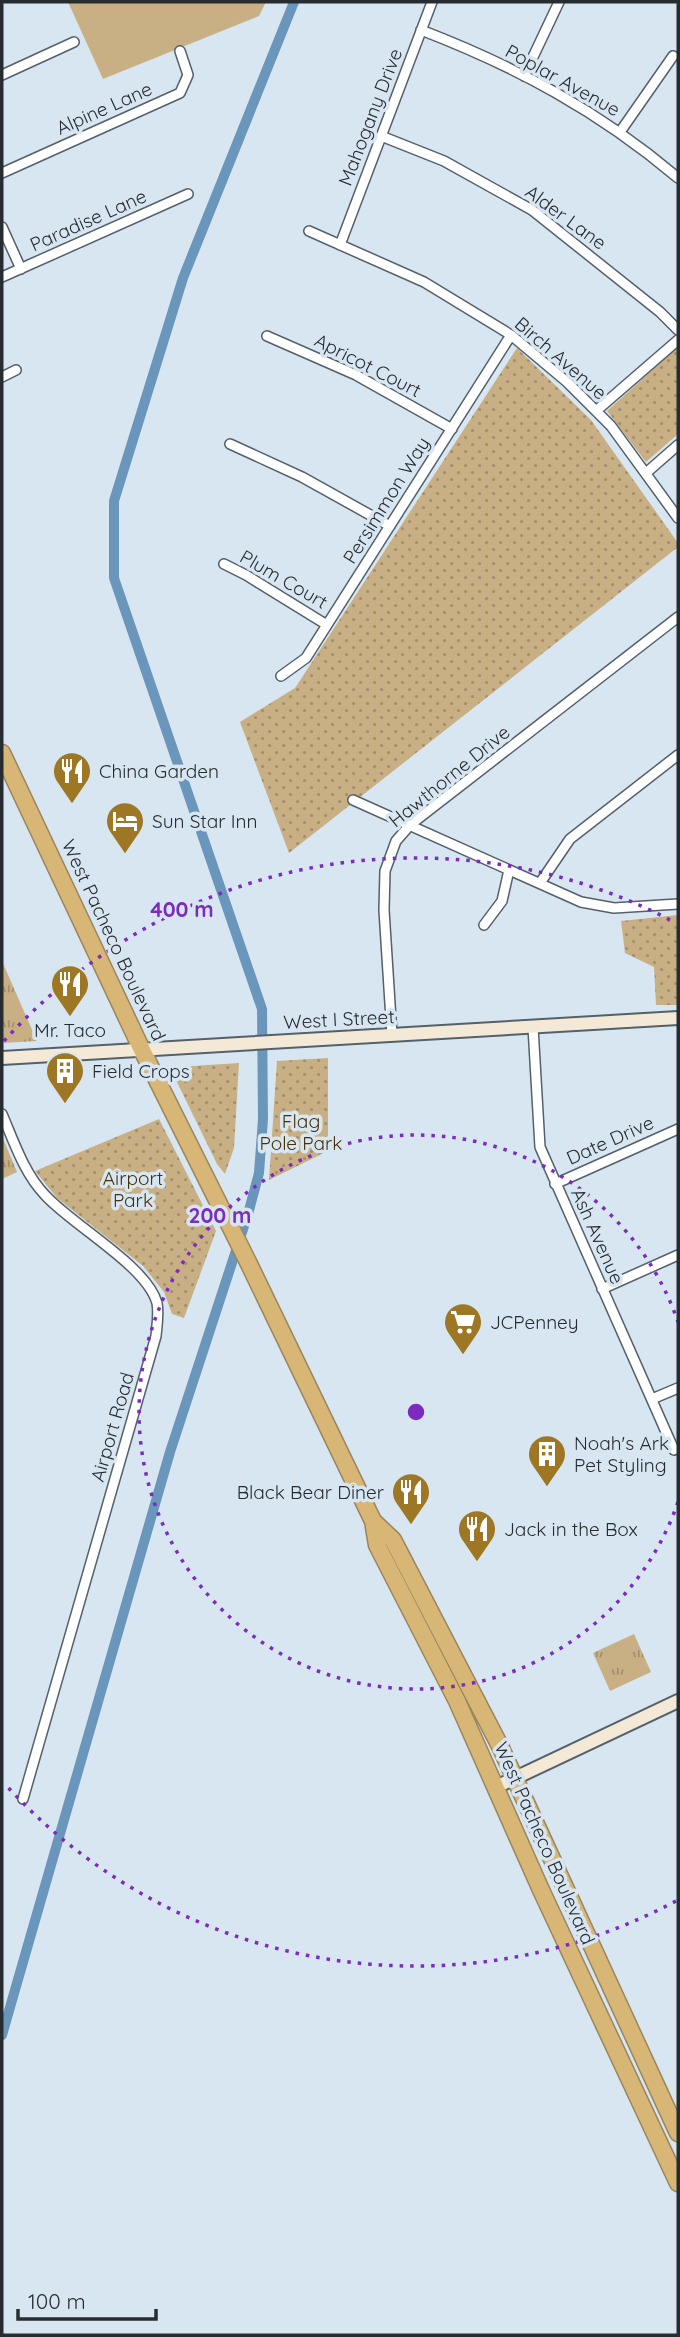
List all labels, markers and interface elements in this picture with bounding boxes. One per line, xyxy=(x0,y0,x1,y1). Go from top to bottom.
street label: Poplar Avenue xyxy=(501,39,625,121)
street label: Mahogany Drive xyxy=(333,45,407,189)
street label: Alpine Lane xyxy=(52,76,156,140)
street label: Alder Lane xyxy=(521,179,611,255)
street label: Paradise Lane xyxy=(26,184,150,256)
street label: Birch Avenue xyxy=(510,312,612,404)
street label: Apricot Court xyxy=(311,328,425,402)
street label: Persimmon Way xyxy=(337,432,435,568)
street label: Plum Court xyxy=(236,544,332,614)
street label: Hawthorne Drive xyxy=(384,720,514,832)
restaurant icon: China Garden xyxy=(51,750,93,805)
place label: China Garden xyxy=(99,759,219,783)
hotel icon: Sun Star Inn xyxy=(104,800,146,855)
place label: Sun Star Inn xyxy=(152,809,258,833)
street label: West Pacheco Boulevard xyxy=(57,836,171,1044)
text: 400 m xyxy=(150,896,214,922)
restaurant icon: Mr. Taco xyxy=(49,963,91,1018)
street label: West I Street xyxy=(283,1004,395,1034)
place label: Mr. Taco xyxy=(34,1018,106,1042)
building icon: Field Crops xyxy=(44,1050,86,1105)
place label: Field Crops xyxy=(92,1059,190,1083)
park label: Flag Pole Park xyxy=(260,1109,342,1155)
street label: Date Drive xyxy=(563,1110,657,1170)
park label: Airport Park xyxy=(103,1166,163,1212)
street label: Ash Avenue xyxy=(566,1184,630,1288)
text: 200 m xyxy=(189,1202,251,1228)
supermarket icon: JCPenney xyxy=(442,1301,484,1356)
place label: JCPenney xyxy=(490,1310,579,1334)
street label: Airport Road xyxy=(85,1370,139,1484)
centre of rings xyxy=(404,1400,428,1424)
place label: Noah's Ark Pet Styling xyxy=(574,1431,669,1477)
building icon: Noah's Ark Pet Styling xyxy=(526,1433,568,1488)
restaurant icon: Black Bear Diner xyxy=(390,1471,432,1526)
place label: Black Bear Diner xyxy=(237,1480,385,1504)
restaurant icon: Jack in the Box xyxy=(456,1508,498,1563)
place label: Jack in the Box xyxy=(504,1517,638,1541)
street label: West Pacheco Boulevard xyxy=(489,1738,601,1948)
scale bar xyxy=(18,2278,156,2322)
text: 100 m xyxy=(28,2288,86,2314)

